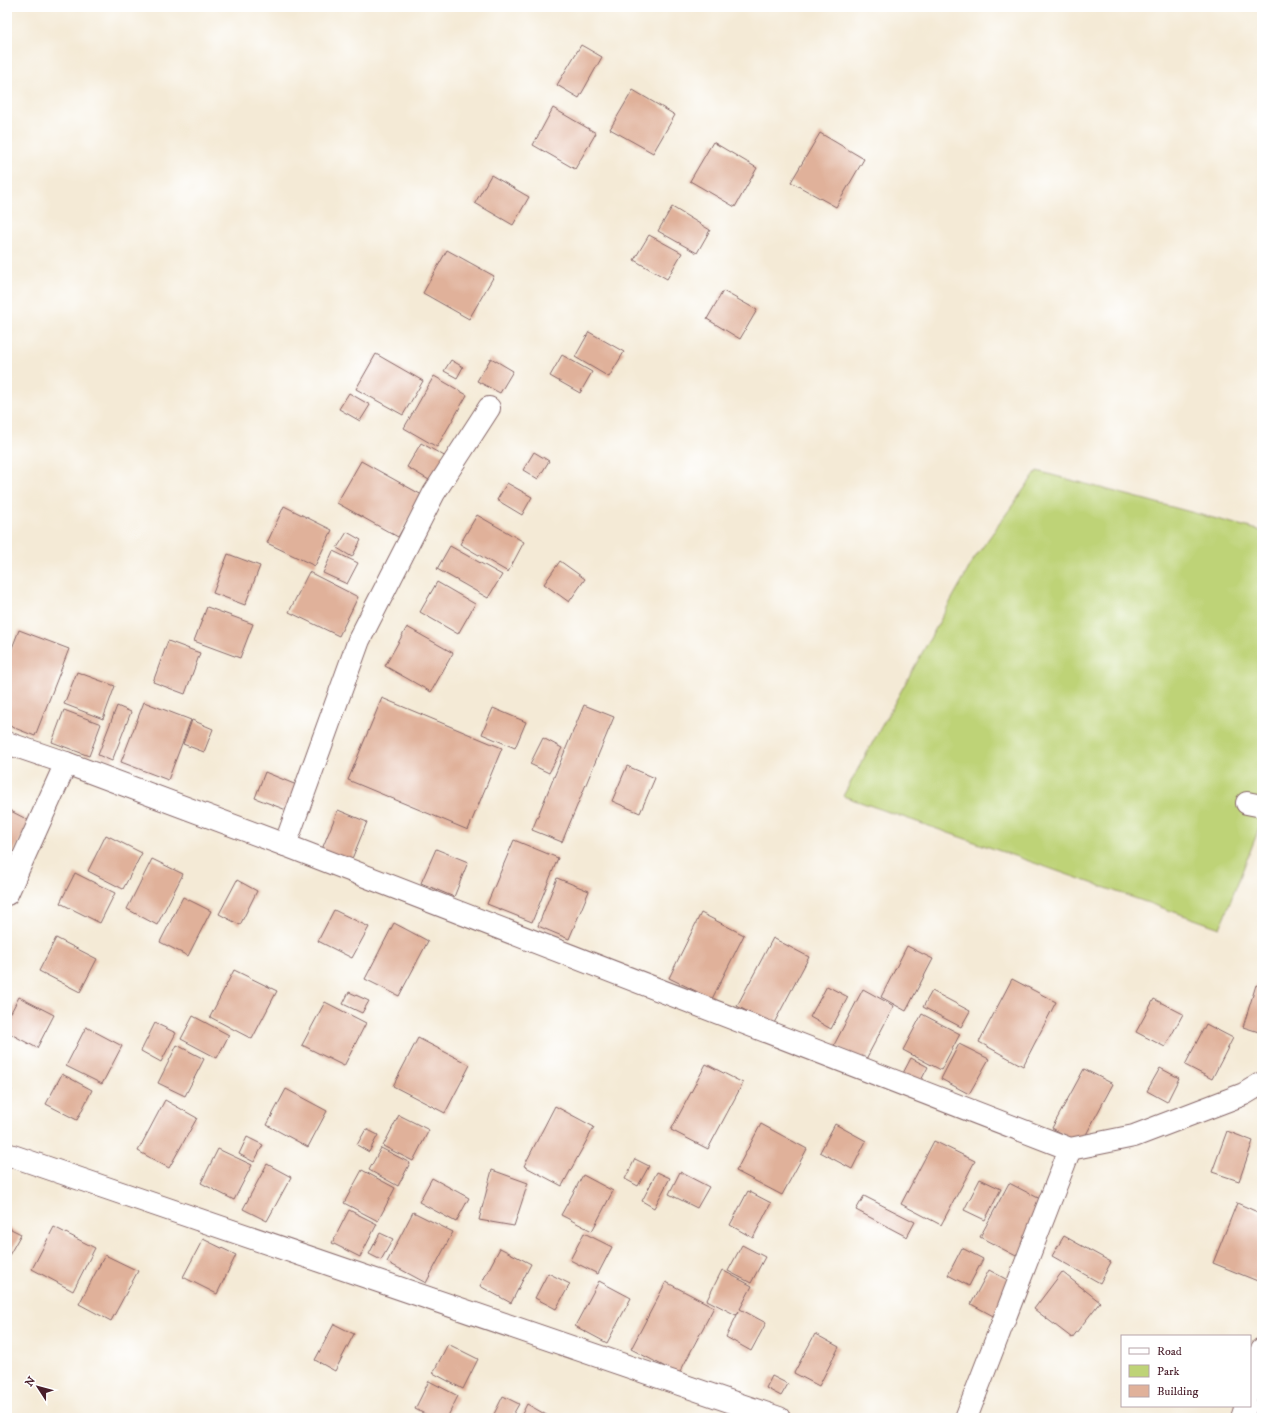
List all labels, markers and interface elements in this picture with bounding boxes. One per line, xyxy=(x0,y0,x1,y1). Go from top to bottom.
legend xyxy=(1121,1335,1251,1407)
text: Road xyxy=(1157,1344,1182,1359)
text: Park xyxy=(1157,1364,1179,1379)
north arrow xyxy=(18,1367,58,1407)
text: N xyxy=(22,1374,39,1389)
text: Building xyxy=(1157,1384,1198,1399)

